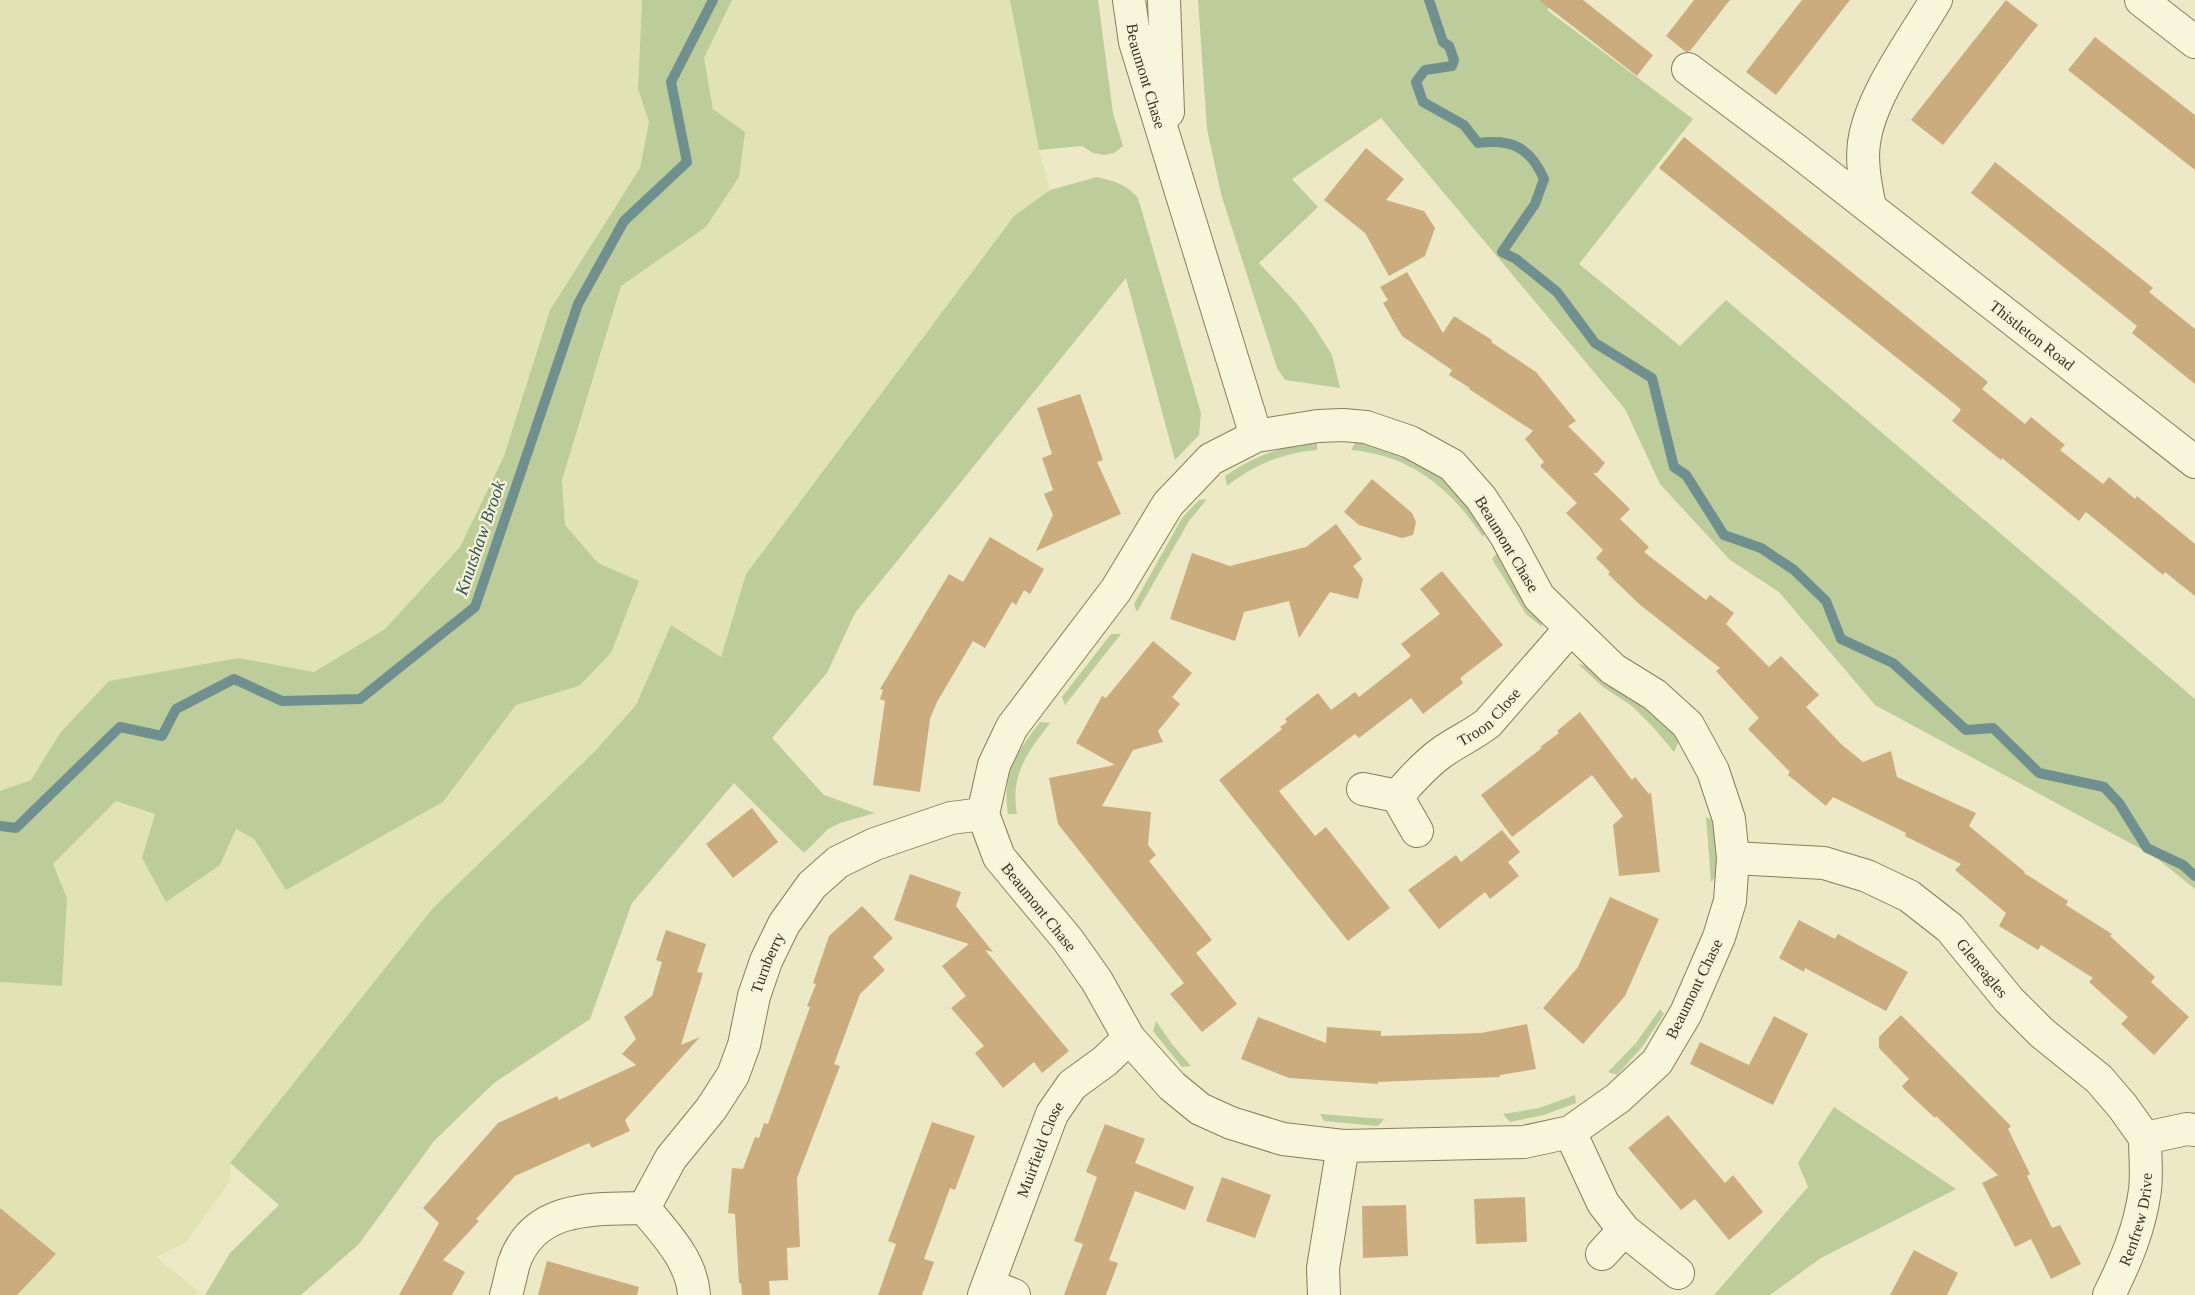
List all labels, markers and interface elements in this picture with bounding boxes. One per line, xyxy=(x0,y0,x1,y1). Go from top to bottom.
street label: Beaumont Chase xyxy=(1124,22,1170,131)
street label: Thistleton Road xyxy=(1987,296,2078,373)
water label: Knutshaw Brook xyxy=(451,477,509,599)
street label: Beaumont Chase xyxy=(1472,493,1542,595)
street label: Troon Close xyxy=(1454,684,1523,749)
street label: Beaumont Chase xyxy=(998,859,1080,955)
street label: Turnberry xyxy=(747,929,788,995)
street label: Gleneagles xyxy=(1953,935,2012,1001)
street label: Beaumont Chase xyxy=(1662,936,1726,1042)
street label: Muirfield Close xyxy=(1013,1098,1067,1200)
street label: Renfrew Drive xyxy=(2115,1173,2154,1268)

